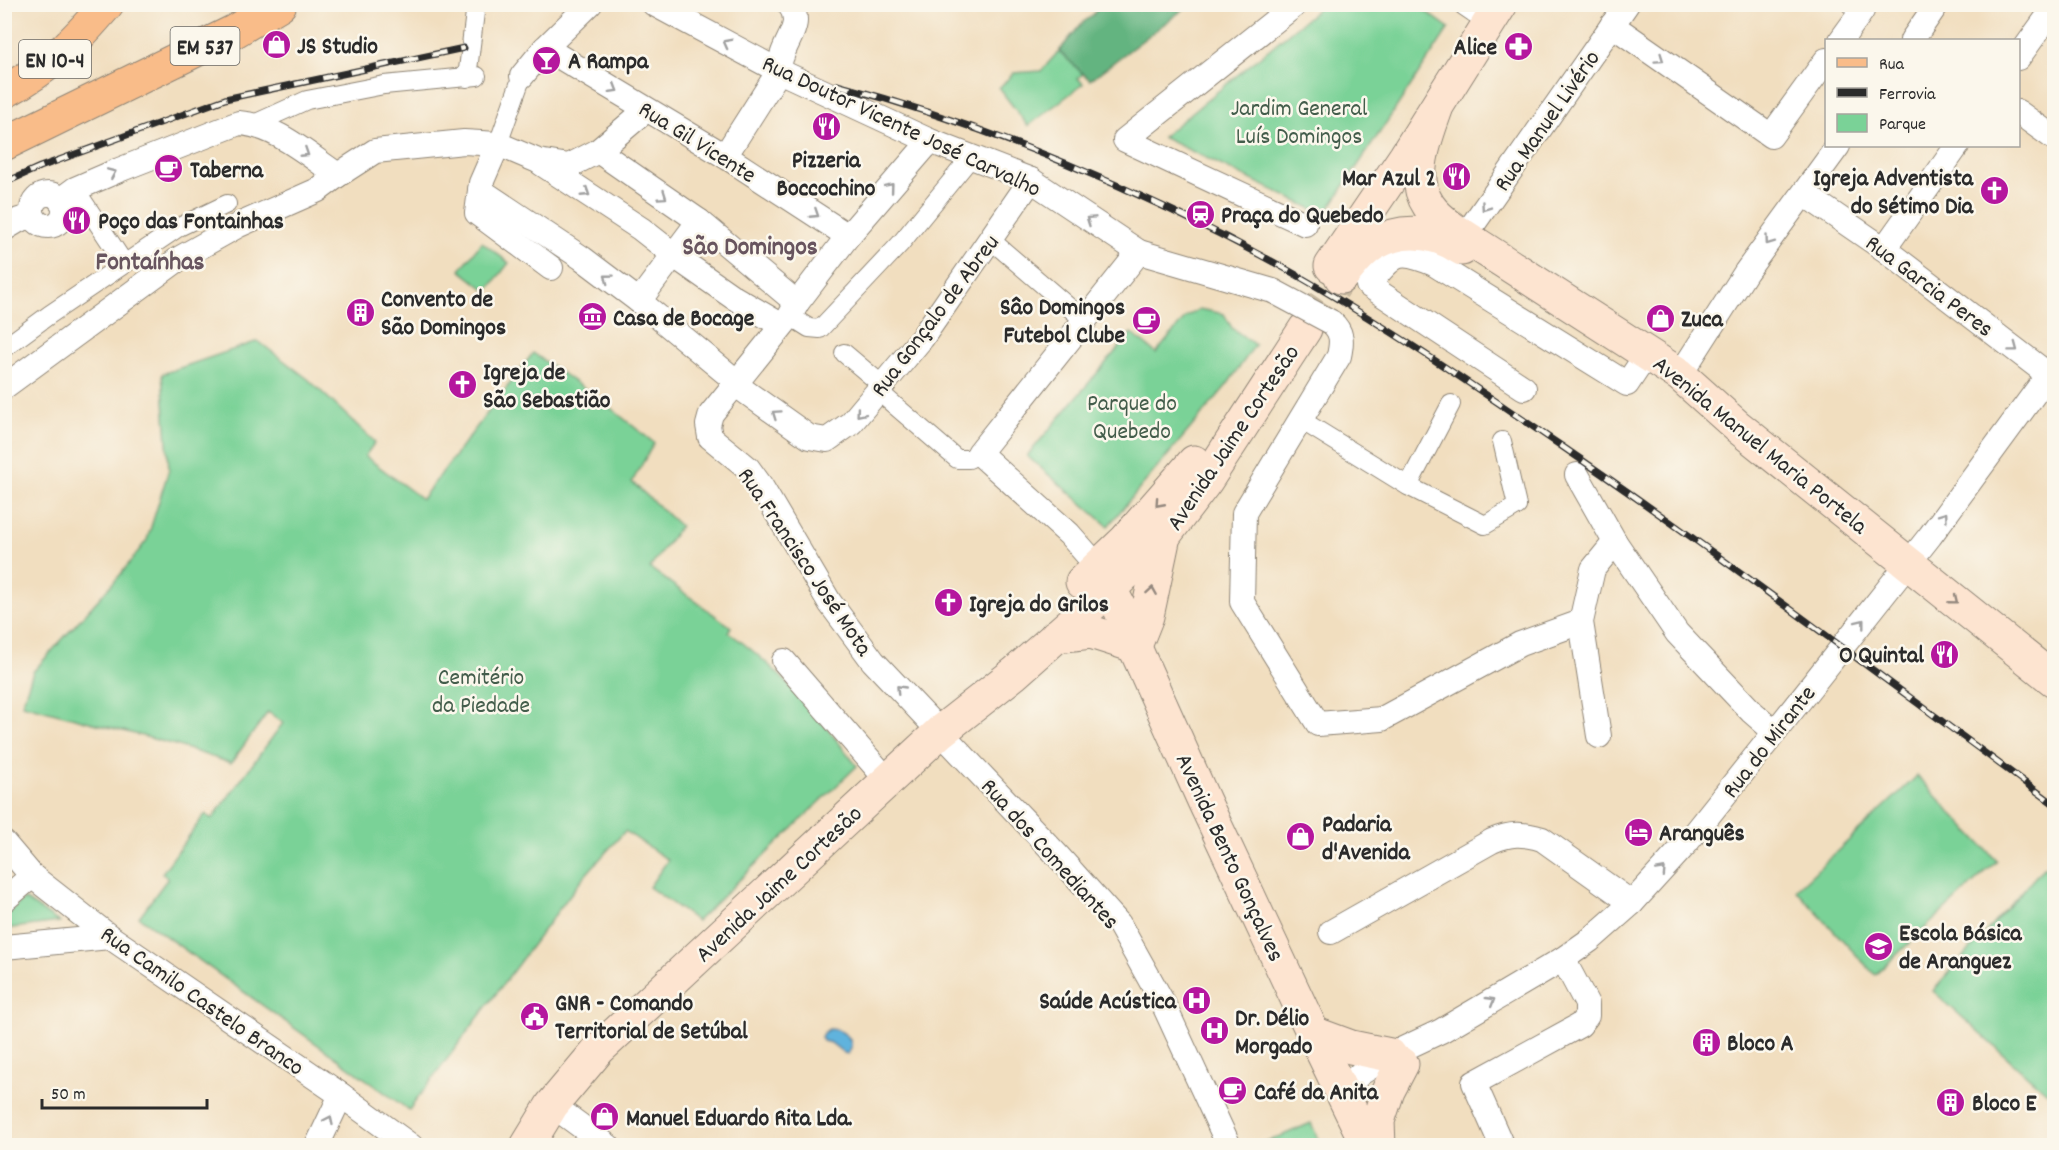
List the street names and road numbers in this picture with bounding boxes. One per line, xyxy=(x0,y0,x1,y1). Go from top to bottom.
road number: EM 537 xyxy=(170,27,240,65)
road number: EN 10-4 xyxy=(19,40,91,78)
street label: Rua Manuel Livério xyxy=(1487,44,1610,199)
street label: Rua Doutor Vicente José Carvalho xyxy=(756,48,1046,207)
street label: Rua Gil Vicente xyxy=(631,94,762,193)
street label: Rua Gonçalo de Abreu xyxy=(864,228,1009,405)
street label: Rua Garcia Peres xyxy=(1857,228,1999,347)
street label: Avenida Jaime Cortesão xyxy=(1160,339,1309,538)
street label: Avenida Manuel Maria Portela xyxy=(1644,349,1874,544)
street label: Rua Francisco José Mota xyxy=(728,462,880,664)
street label: Rua do Mirante xyxy=(1715,679,1825,807)
street label: Avenida Bento Gonçalves xyxy=(1165,748,1292,968)
street label: Rua dos Comediantes xyxy=(971,772,1126,938)
street label: Avenida Jaime Cortesão xyxy=(689,799,871,972)
street label: Rua Camilo Castelo Branco xyxy=(92,919,310,1086)

